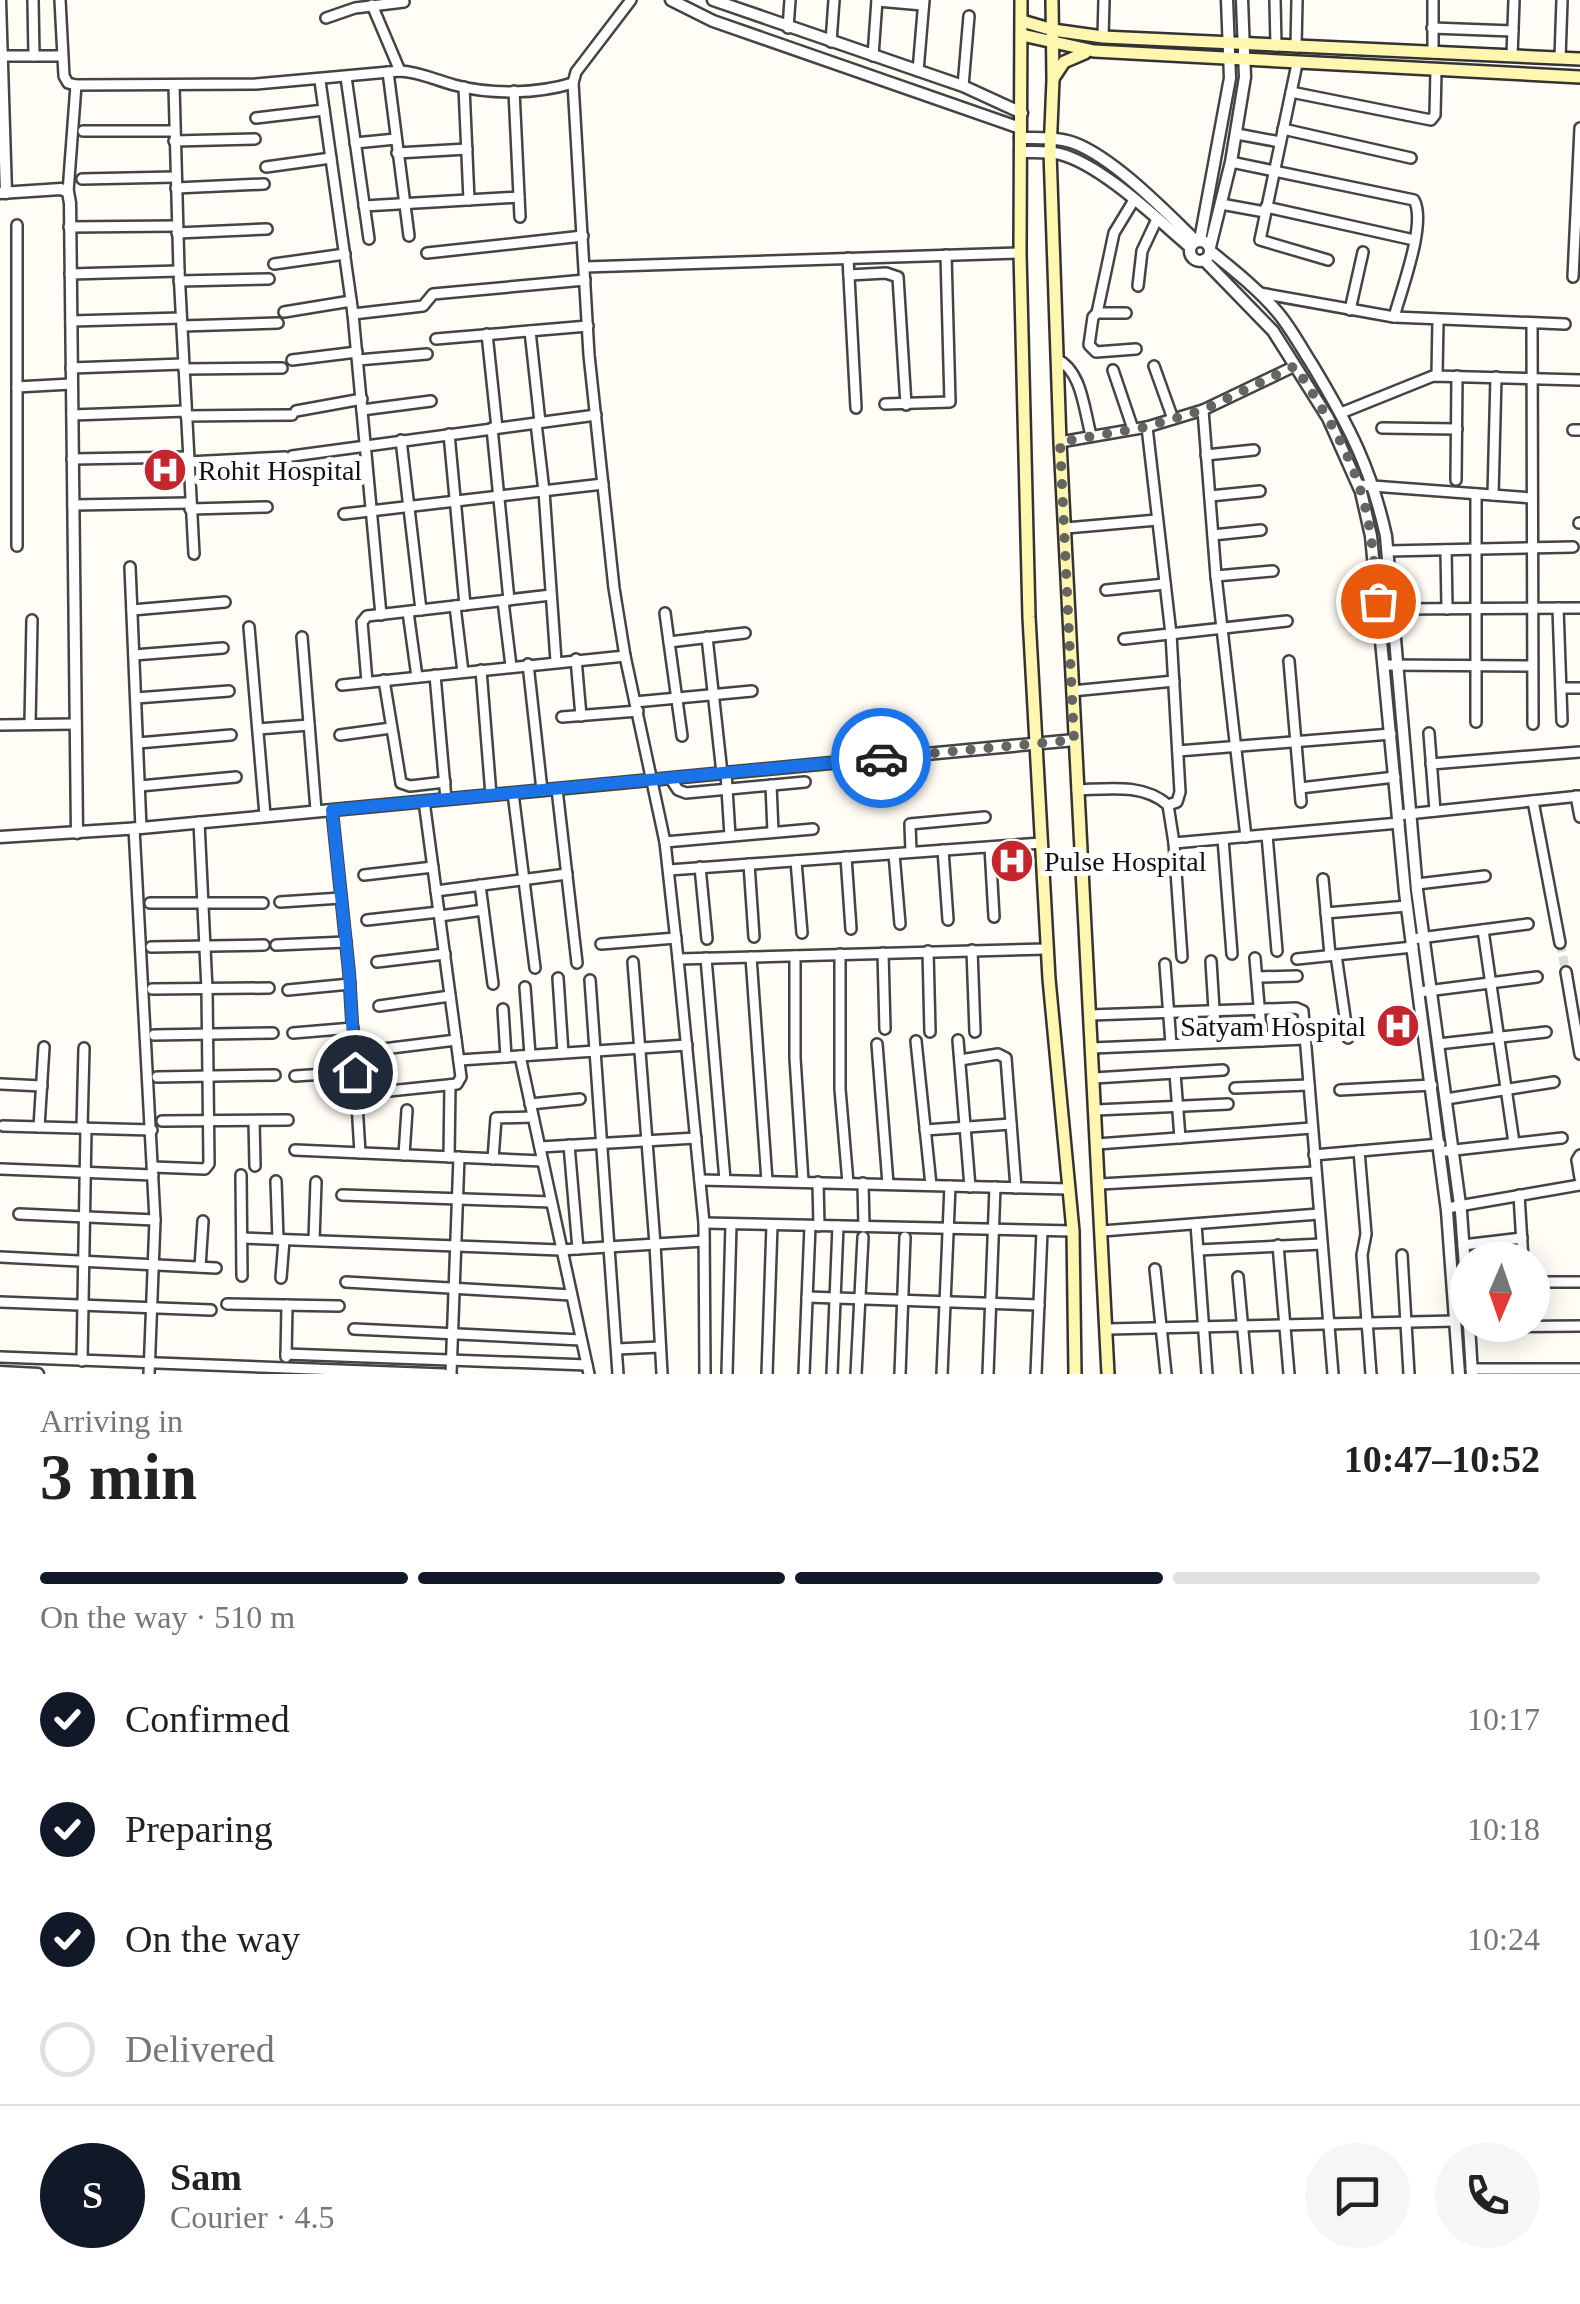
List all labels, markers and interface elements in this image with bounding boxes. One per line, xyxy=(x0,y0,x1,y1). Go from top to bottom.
hospital icon: Rohit Hospital xyxy=(142,447,188,493)
place label: Rohit Hospital xyxy=(198,455,362,486)
pin xyxy=(1336,559,1421,644)
icon: bag xyxy=(1351,574,1406,629)
courier xyxy=(831,708,931,808)
icon: car xyxy=(854,731,909,786)
hospital icon: Pulse Hospital xyxy=(989,838,1035,884)
place label: Pulse Hospital xyxy=(1044,846,1207,877)
hospital icon: Satyam Hospital xyxy=(1375,1003,1421,1049)
place label: Satyam Hospital xyxy=(1180,1011,1366,1042)
pin xyxy=(313,1030,398,1115)
icon: home xyxy=(328,1045,383,1100)
north arrow xyxy=(1450,1242,1550,1342)
map controls xyxy=(1450,1242,1550,1342)
text: Arriving in xyxy=(40,1403,183,1439)
text: 10:47–10:52 xyxy=(1344,1438,1540,1480)
text: 3 min xyxy=(40,1441,197,1513)
text: On the way · 510 m xyxy=(40,1599,295,1635)
icon: check xyxy=(40,1692,95,1747)
text: Confirmed xyxy=(125,1698,290,1740)
text: 10:17 xyxy=(1467,1701,1540,1737)
icon: check xyxy=(40,1802,95,1857)
text: Preparing xyxy=(125,1808,273,1850)
text: 10:18 xyxy=(1467,1811,1540,1847)
icon: check xyxy=(40,1912,95,1967)
text: On the way xyxy=(125,1918,300,1960)
text: 10:24 xyxy=(1467,1921,1540,1957)
text: Delivered xyxy=(125,2028,275,2070)
button: chat xyxy=(1305,2143,1410,2248)
button: phone xyxy=(1435,2143,1540,2248)
text: Sam xyxy=(170,2156,242,2198)
text: S xyxy=(82,2174,103,2216)
text: Courier · 4.5 xyxy=(170,2199,334,2235)

